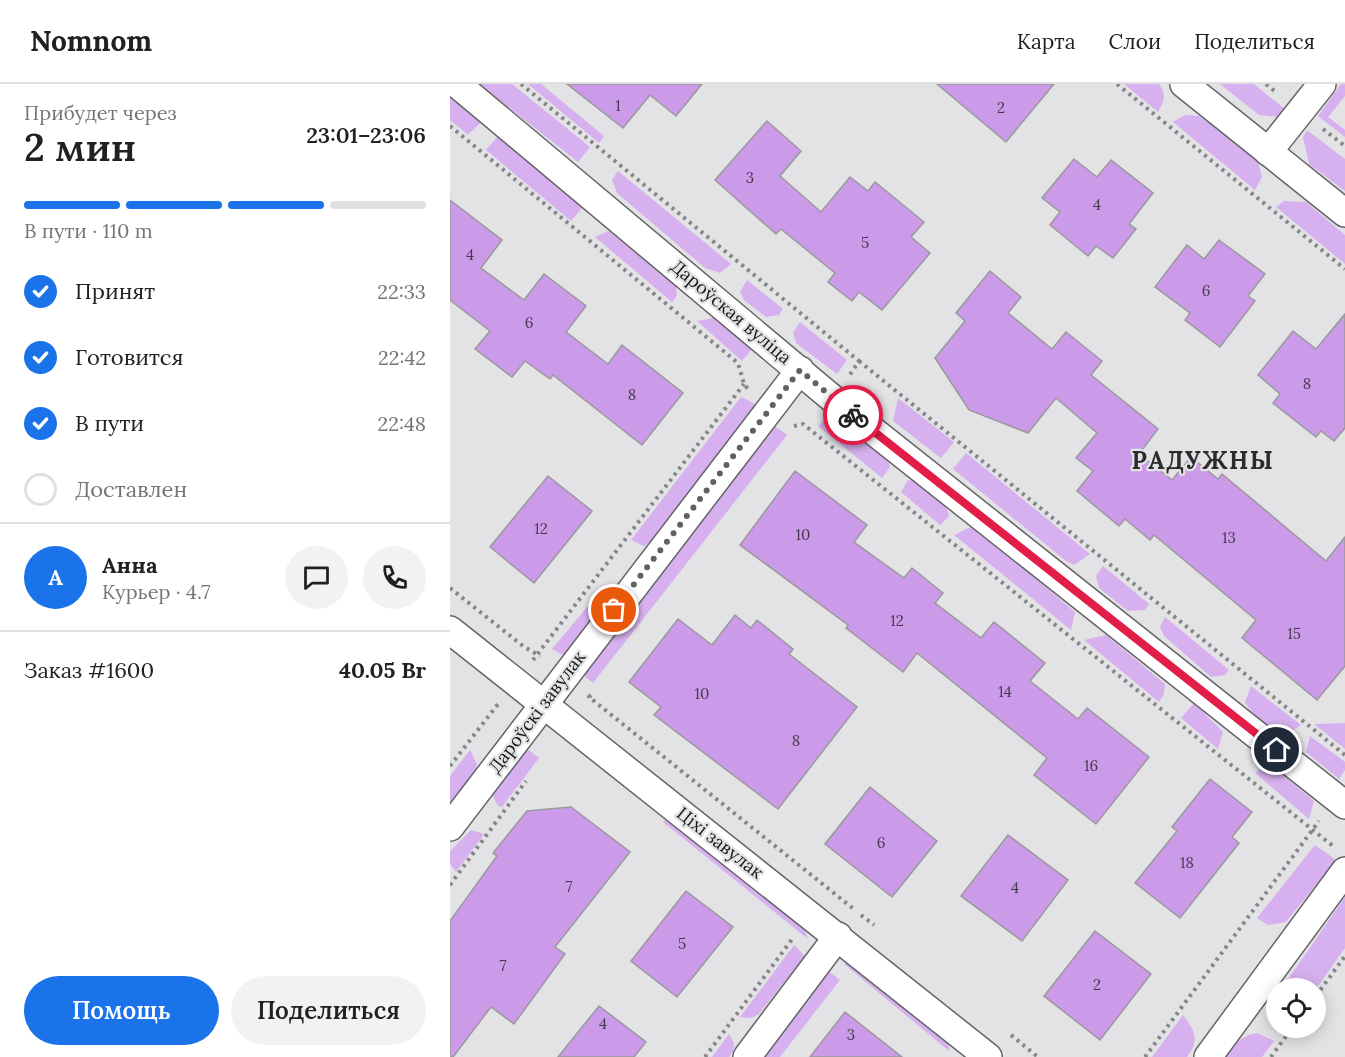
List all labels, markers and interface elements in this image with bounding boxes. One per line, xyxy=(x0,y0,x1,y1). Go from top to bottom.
text: Nomnom xyxy=(30,23,152,59)
text: Карта xyxy=(1017,28,1076,55)
text: Слои xyxy=(1109,28,1161,55)
text: Поделиться xyxy=(1194,28,1315,55)
house number: 1 xyxy=(615,96,621,115)
house number: 2 xyxy=(997,98,1005,117)
text: Прибудет через xyxy=(24,100,177,125)
text: 23:01–23:06 xyxy=(306,121,426,149)
text: 2 мин xyxy=(24,122,136,172)
house number: 3 xyxy=(746,168,754,187)
house number: 4 xyxy=(1093,195,1101,214)
text: В пути · 110 m xyxy=(24,218,153,243)
house number: 5 xyxy=(861,233,869,252)
house number: 4 xyxy=(466,245,474,264)
street label: Дароўская вуліца xyxy=(666,254,796,369)
icon: check xyxy=(24,275,57,308)
text: Принят xyxy=(75,277,155,305)
text: 22:33 xyxy=(377,279,426,304)
house number: 6 xyxy=(1202,281,1210,300)
house number: 6 xyxy=(525,313,533,332)
icon: check xyxy=(24,341,57,374)
text: Готовится xyxy=(75,343,184,371)
text: 22:42 xyxy=(378,345,426,370)
house number: 8 xyxy=(1303,374,1311,393)
house number: 8 xyxy=(628,385,636,404)
courier xyxy=(823,385,883,445)
icon: bike xyxy=(837,399,870,432)
icon: check xyxy=(24,407,57,440)
text: В пути xyxy=(75,409,144,437)
text: 22:48 xyxy=(377,411,426,436)
district label: РАДУЖНЫ xyxy=(1132,445,1274,476)
text: Доставлен xyxy=(75,475,187,503)
house number: 12 xyxy=(534,519,548,538)
house number: 10 xyxy=(796,525,810,544)
house number: 13 xyxy=(1222,528,1236,547)
button: chat xyxy=(285,546,348,609)
button: phone xyxy=(363,546,426,609)
text: Анна xyxy=(102,551,157,579)
text: А xyxy=(48,563,63,591)
text: Курьер · 4.7 xyxy=(102,579,210,604)
pin xyxy=(588,584,639,635)
icon: bag xyxy=(597,593,630,626)
house number: 12 xyxy=(890,611,904,630)
house number: 15 xyxy=(1287,624,1301,643)
street label: Дароўскі завулак xyxy=(483,646,590,778)
text: Заказ #1600 xyxy=(24,656,154,684)
text: 40.05 Br xyxy=(339,656,426,684)
house number: 14 xyxy=(998,682,1012,701)
house number: 10 xyxy=(695,684,709,703)
pin xyxy=(1251,724,1302,775)
house number: 8 xyxy=(792,731,800,750)
icon: home xyxy=(1260,733,1293,766)
house number: 16 xyxy=(1084,756,1098,775)
street label: Ціхі завулак xyxy=(672,802,769,884)
house number: 6 xyxy=(877,833,885,852)
house number: 18 xyxy=(1180,853,1194,872)
house number: 7 xyxy=(566,877,573,896)
house number: 4 xyxy=(1011,878,1019,897)
house number: 5 xyxy=(678,934,686,953)
house number: 7 xyxy=(500,956,507,975)
house number: 2 xyxy=(1093,975,1101,994)
button: Помощь xyxy=(24,976,219,1045)
button: Поделиться xyxy=(231,976,426,1045)
map controls xyxy=(1266,978,1326,1038)
button: locate xyxy=(1266,978,1326,1038)
house number: 4 xyxy=(599,1014,607,1033)
house number: 3 xyxy=(847,1025,855,1044)

